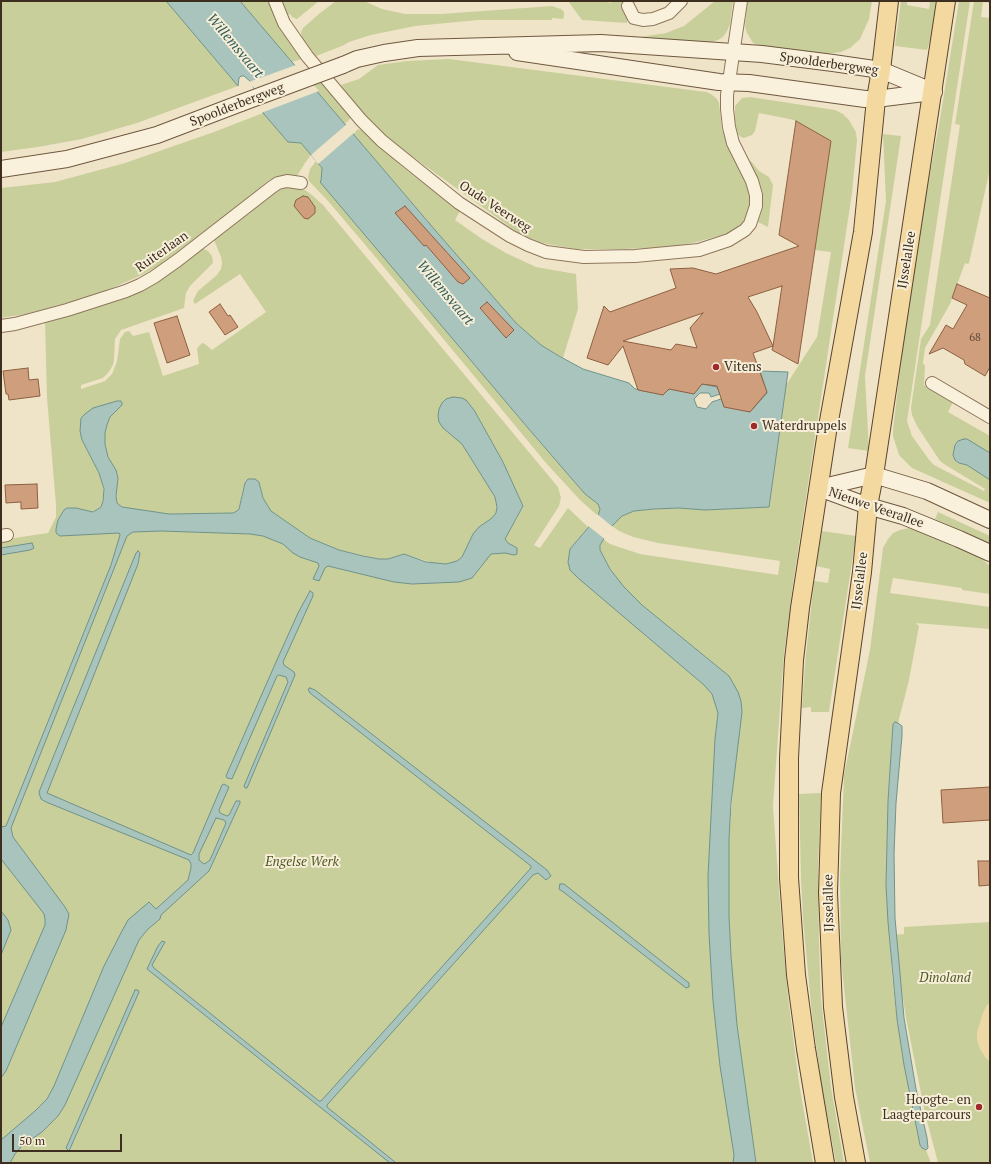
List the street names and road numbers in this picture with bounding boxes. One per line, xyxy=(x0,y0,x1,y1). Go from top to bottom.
street label: Spoolderbergweg xyxy=(779,49,879,79)
street label: Spoolderbergweg xyxy=(188,80,286,130)
street label: Oude Veerweg xyxy=(456,178,534,236)
street label: Ruiterlaan xyxy=(133,228,191,276)
street label: IJsselallee xyxy=(895,230,919,290)
street label: Nieuwe Veerallee xyxy=(826,484,926,532)
street label: IJsselallee xyxy=(849,551,871,611)
street label: IJsselallee xyxy=(821,874,837,932)

